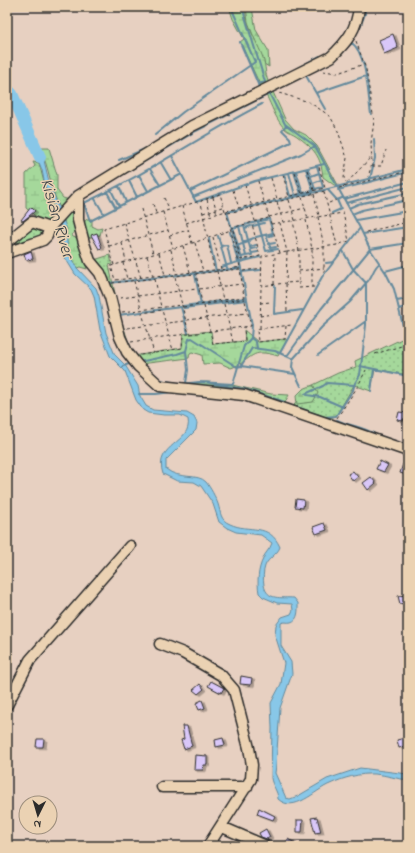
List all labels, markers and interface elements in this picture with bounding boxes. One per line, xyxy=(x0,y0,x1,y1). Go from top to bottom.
water label: Kisian River xyxy=(32,176,81,264)
north arrow xyxy=(18,795,58,835)
text: N xyxy=(33,816,42,832)

